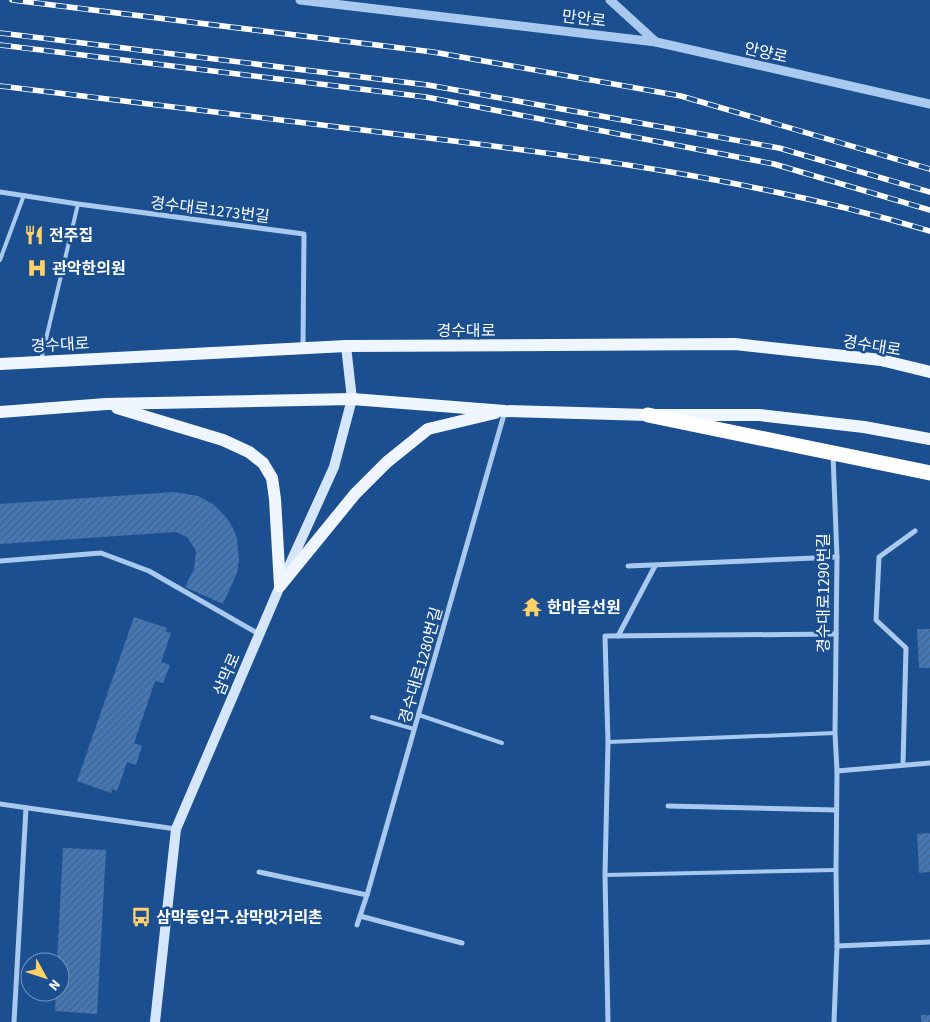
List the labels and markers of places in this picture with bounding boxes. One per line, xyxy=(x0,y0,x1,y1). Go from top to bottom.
restaurant icon: 전주집 xyxy=(23,224,45,246)
place label: 전주집 xyxy=(49,225,93,247)
hospital icon: 관악한의원 xyxy=(26,257,48,279)
place label: 관악한의원 xyxy=(52,258,126,280)
temple icon: 한마음선원 xyxy=(521,596,543,618)
place label: 한마음선원 xyxy=(547,597,621,619)
bus stop icon: 삼막동입구.삼막맛거리촌 xyxy=(130,906,152,928)
place label: 삼막동입구.삼막맛거리촌 xyxy=(156,907,323,929)

